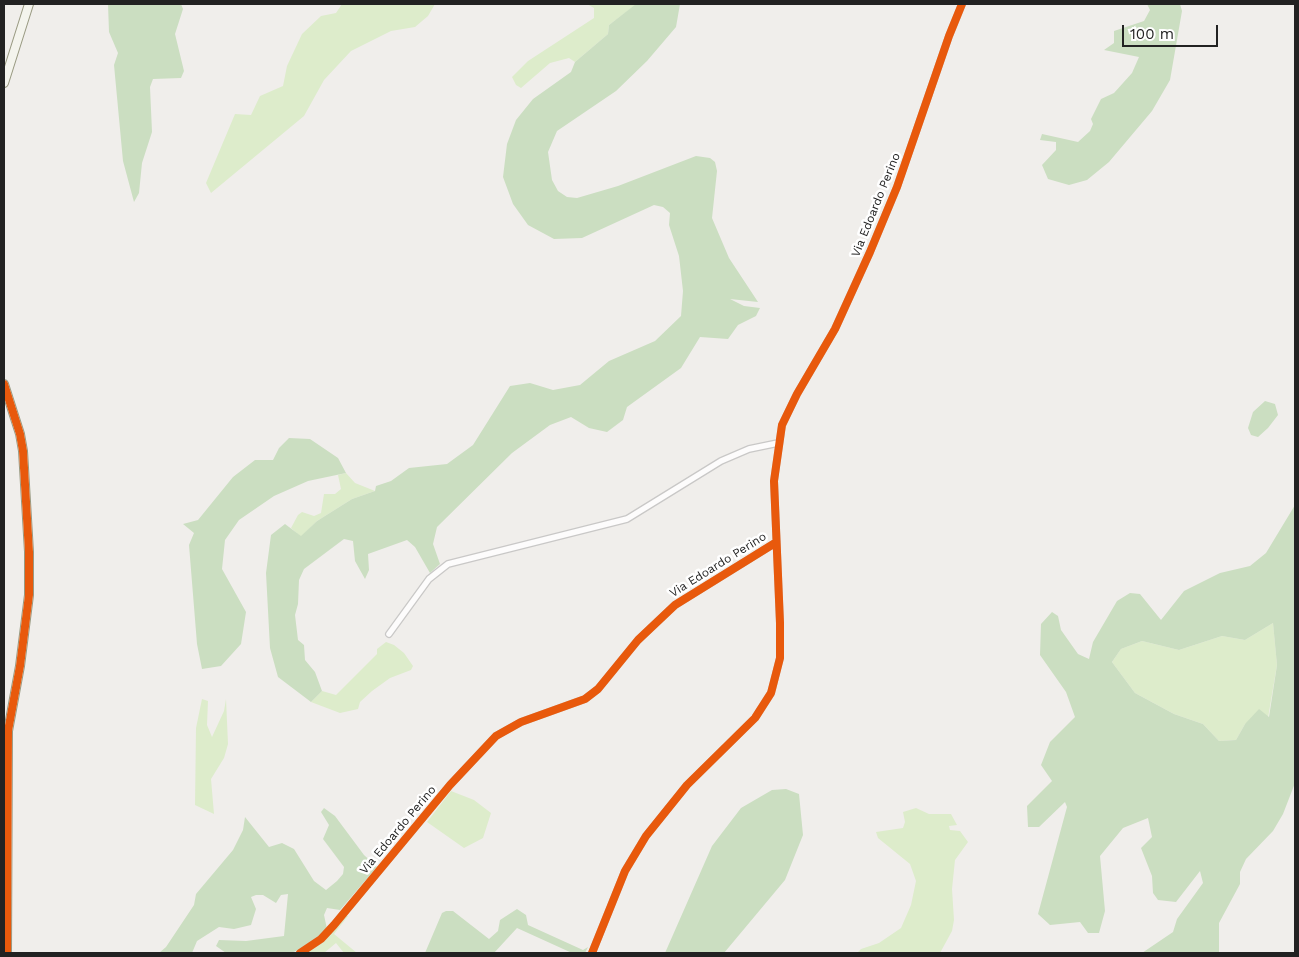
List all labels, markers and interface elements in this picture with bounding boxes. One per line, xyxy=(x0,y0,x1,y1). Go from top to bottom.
scale bar xyxy=(1124,15,1220,47)
text: 100 m xyxy=(1130,25,1174,43)
street label: Via Edoardo Perino xyxy=(849,151,903,259)
street label: Via Edoardo Perino xyxy=(667,529,769,601)
street label: Via Edoardo Perino xyxy=(357,783,439,877)

